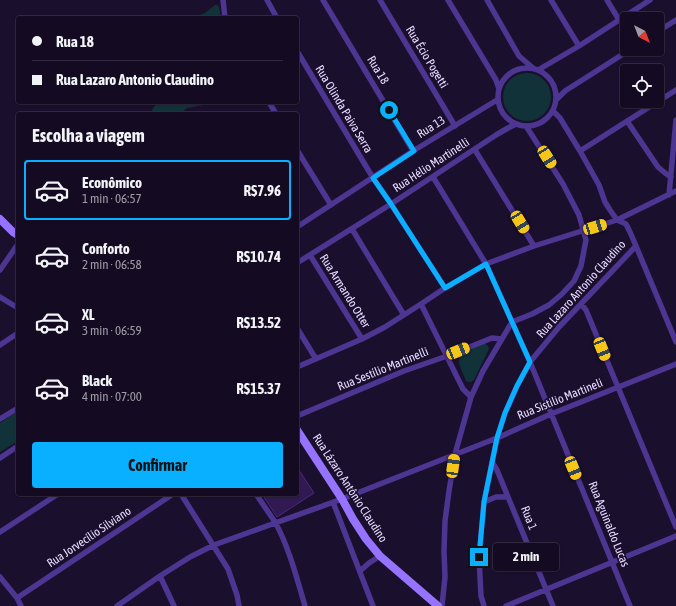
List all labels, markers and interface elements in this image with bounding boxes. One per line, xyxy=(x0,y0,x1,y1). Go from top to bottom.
north arrow xyxy=(620,12,664,56)
map controls xyxy=(620,12,664,108)
street label: Rua Écio Pogetti xyxy=(403,23,451,91)
text: Rua 18 xyxy=(56,33,94,50)
street label: Rua 18 xyxy=(364,53,392,87)
street label: Rua Olinda Paiva Serra xyxy=(312,63,376,155)
button: locate xyxy=(620,64,664,108)
text: Rua Lazaro Antonio Claudino xyxy=(56,71,214,88)
route start xyxy=(380,101,398,119)
street label: Rua 13 xyxy=(414,113,448,141)
text: Escolha a viagem xyxy=(32,125,145,146)
street label: Rua Hélio Martinelli xyxy=(390,135,472,195)
car xyxy=(536,144,558,170)
icon: car xyxy=(34,172,70,208)
text: Econômico xyxy=(82,174,142,191)
text: R$7.96 xyxy=(243,182,281,199)
text: 1 min · 06:57 xyxy=(82,191,142,206)
car xyxy=(509,209,531,235)
car xyxy=(582,218,608,236)
street label: Rua Lazaro Antonio Claudino xyxy=(534,237,629,341)
icon: car xyxy=(34,238,70,274)
text: Conforto xyxy=(82,240,130,257)
text: R$10.74 xyxy=(236,248,281,265)
street label: Rua Armando Otter xyxy=(317,252,373,331)
text: 2 min · 06:58 xyxy=(82,257,142,272)
icon: car xyxy=(34,304,70,340)
text: XL xyxy=(82,306,95,323)
text: R$13.52 xyxy=(236,314,281,331)
text: 3 min · 06:59 xyxy=(82,323,142,338)
car xyxy=(592,336,612,362)
car xyxy=(445,341,471,361)
street label: Rua Sestílio Martinelli xyxy=(335,344,431,394)
icon: car xyxy=(34,370,70,406)
text: Black xyxy=(82,372,112,389)
street label: Rua Sistilio Martineli xyxy=(515,375,605,423)
text: R$15.37 xyxy=(236,380,281,397)
text: 4 min · 07:00 xyxy=(82,389,142,404)
street label: Rua Lázaro Antônio Claudino xyxy=(310,431,390,545)
button: Confirmar xyxy=(32,442,283,488)
car xyxy=(445,453,461,479)
car xyxy=(563,455,583,481)
street label: Rua Aguinaldo Lucas xyxy=(586,479,632,569)
street label: Rua Jorvecílio Silviano xyxy=(44,504,134,570)
street label: Rua 1 xyxy=(518,504,540,532)
callout: 2 min xyxy=(493,543,559,571)
route end xyxy=(470,548,488,566)
text: 2 min xyxy=(513,549,539,564)

